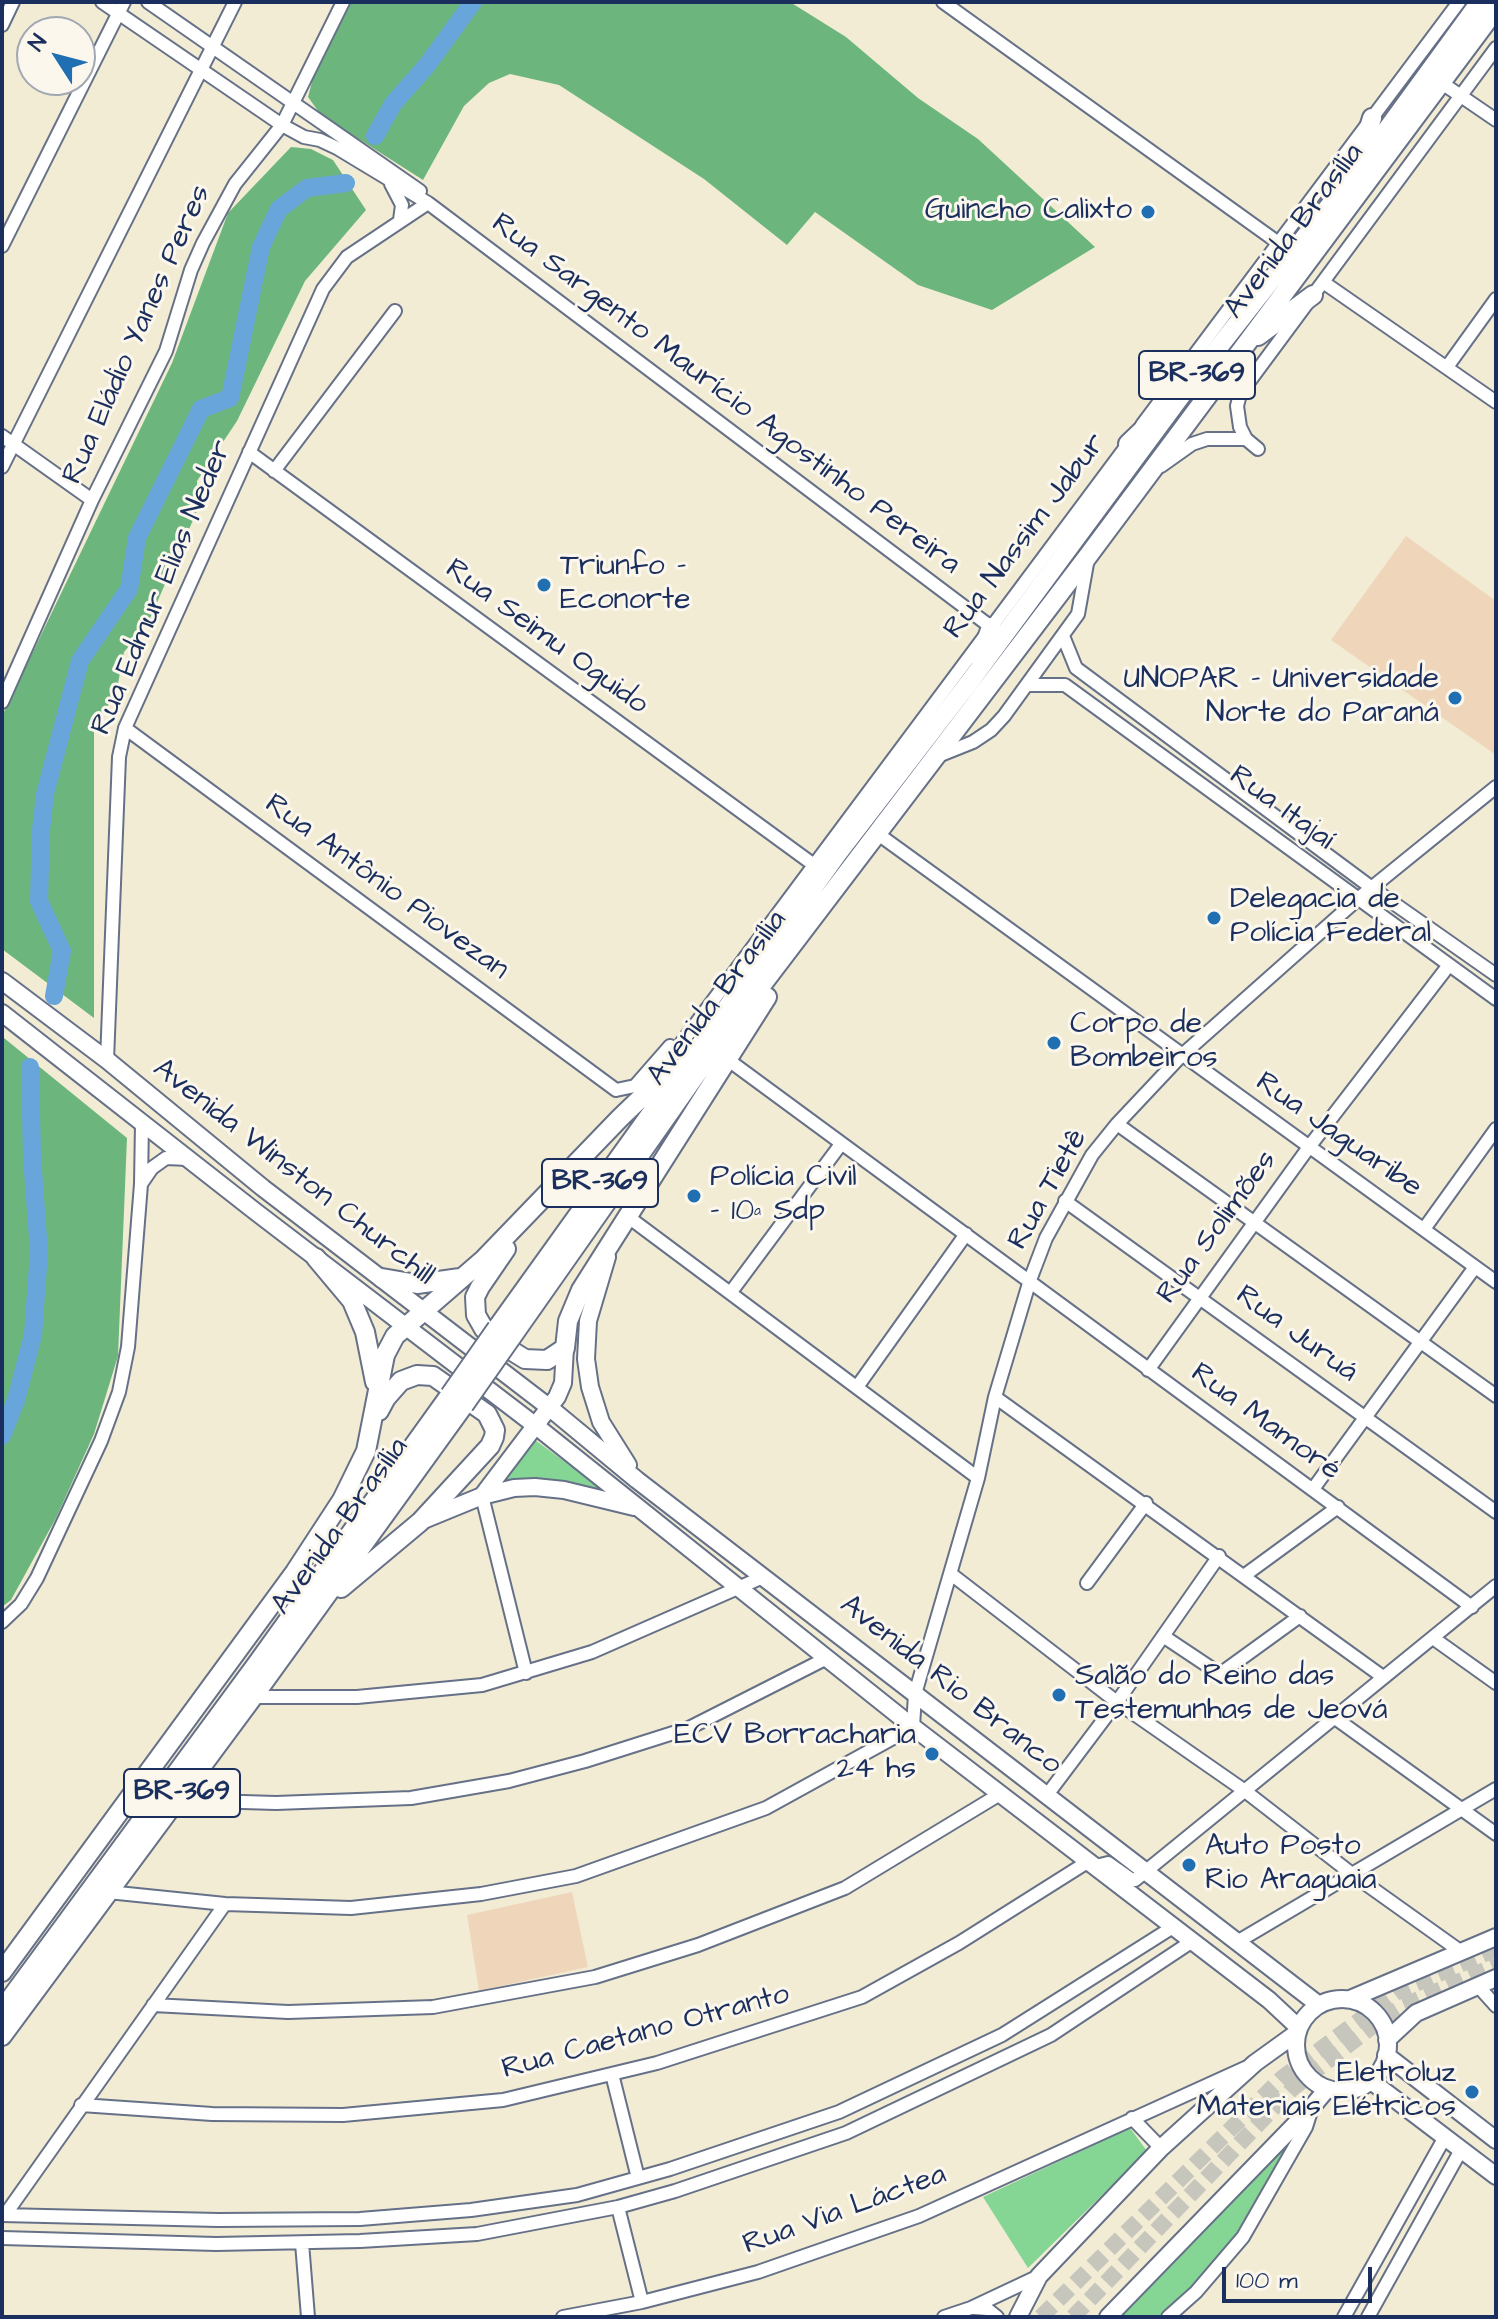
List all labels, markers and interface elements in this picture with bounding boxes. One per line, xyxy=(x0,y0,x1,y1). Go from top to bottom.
north arrow xyxy=(16,16,96,96)
text: N xyxy=(21,28,54,57)
street label: Avenida Brasília xyxy=(1217,137,1373,327)
street label: Rua Eládio Yanes Peres xyxy=(56,180,220,490)
place label: Guincho Calixto xyxy=(925,194,1132,230)
marker: Guincho Calixto xyxy=(1139,203,1157,221)
street label: Rua Sargento Maurício Agostinho Pereira xyxy=(483,207,967,583)
road number: BR-369 xyxy=(1139,351,1255,399)
street label: Rua Nassim Jabur xyxy=(937,427,1115,647)
street label: Rua Edmur Elias Neder xyxy=(85,435,241,741)
place label: Triunfo - Econorte xyxy=(560,550,690,620)
street label: Rua Seimu Oguido xyxy=(437,552,655,724)
marker: Triunfo - Econorte xyxy=(535,576,553,594)
place label: UNOPAR - Universidade Norte do Paraná xyxy=(1124,663,1439,734)
marker: UNOPAR - Universidade Norte do Paraná xyxy=(1446,689,1464,707)
street label: Rua Itajaí xyxy=(1221,759,1341,859)
street label: Rua Antônio Piovezan xyxy=(257,787,515,989)
place label: Delegacia de Polícia Federal xyxy=(1230,883,1431,954)
street label: Avenida Brasília xyxy=(640,904,796,1094)
marker: Delegacia de Polícia Federal xyxy=(1205,909,1223,927)
place label: Corpo de Bombeiros xyxy=(1070,1008,1218,1078)
marker: Corpo de Bombeiros xyxy=(1045,1034,1063,1052)
street label: Avenida Winston Churchill xyxy=(145,1052,441,1294)
street label: Rua Jaguaribe xyxy=(1248,1065,1428,1207)
street label: Rua Tietê xyxy=(1001,1124,1097,1256)
street label: Rua Solimões xyxy=(1150,1144,1286,1312)
road number: BR-369 xyxy=(542,1159,658,1207)
place label: Polícia Civil - 10ª Sdp xyxy=(710,1161,857,1232)
marker: Polícia Civil - 10ª Sdp xyxy=(685,1187,703,1205)
street label: Rua Juruá xyxy=(1228,1279,1364,1391)
street label: Rua Mamoré xyxy=(1183,1356,1347,1490)
street label: Avenida Brasília xyxy=(265,1431,417,1623)
street label: Avenida Rio Branco xyxy=(832,1588,1068,1784)
place label: Salão do Reino das Testemunhas de Jeová xyxy=(1075,1660,1388,1730)
marker: Salão do Reino das Testemunhas de Jeová xyxy=(1050,1686,1068,1704)
place label: ECV Borracharia 24 hs xyxy=(674,1719,916,1790)
marker: ECV Borracharia 24 hs xyxy=(923,1745,941,1763)
road number: BR-369 xyxy=(124,1769,240,1817)
place label: Auto Posto Rio Araguaia xyxy=(1205,1830,1377,1900)
marker: Auto Posto Rio Araguaia xyxy=(1180,1856,1198,1874)
street label: Rua Caetano Otranto xyxy=(498,1977,794,2089)
place label: Eletroluz Materiais Elétricos xyxy=(1197,2057,1456,2128)
marker: Eletroluz Materiais Elétricos xyxy=(1463,2083,1481,2101)
street label: Rua Via Láctea xyxy=(739,2158,951,2264)
scale bar xyxy=(1226,2251,1376,2301)
text: 100 m xyxy=(1236,2264,1298,2298)

